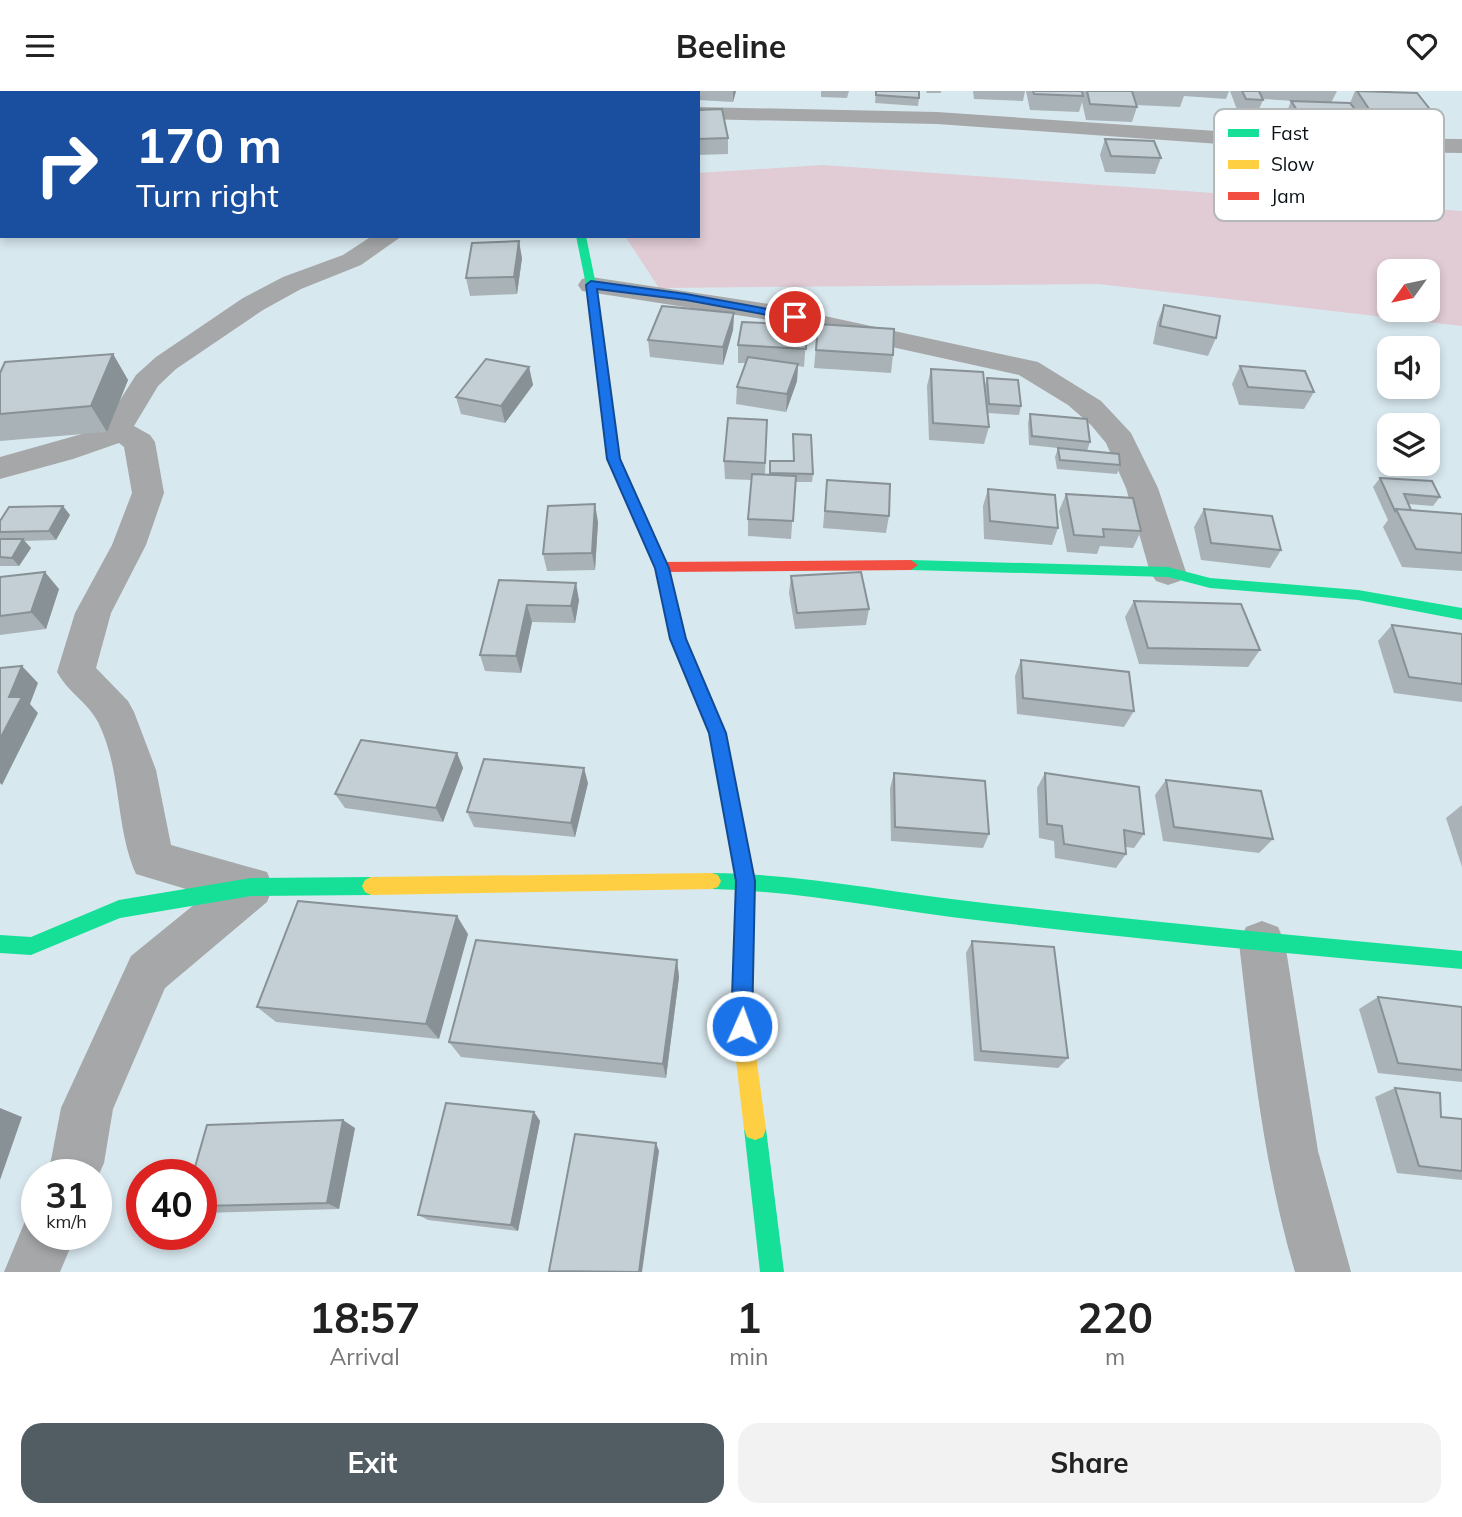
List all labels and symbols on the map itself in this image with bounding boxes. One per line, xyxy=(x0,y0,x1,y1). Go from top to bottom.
legend xyxy=(1214,109,1444,221)
text: Fast xyxy=(1271,121,1309,145)
text: Slow xyxy=(1271,152,1315,176)
text: Jam xyxy=(1271,184,1305,208)
north arrow xyxy=(1377,259,1440,322)
pin xyxy=(765,287,825,347)
position arrow xyxy=(705,989,779,1063)
speed limit sign: 40 xyxy=(126,1159,217,1250)

